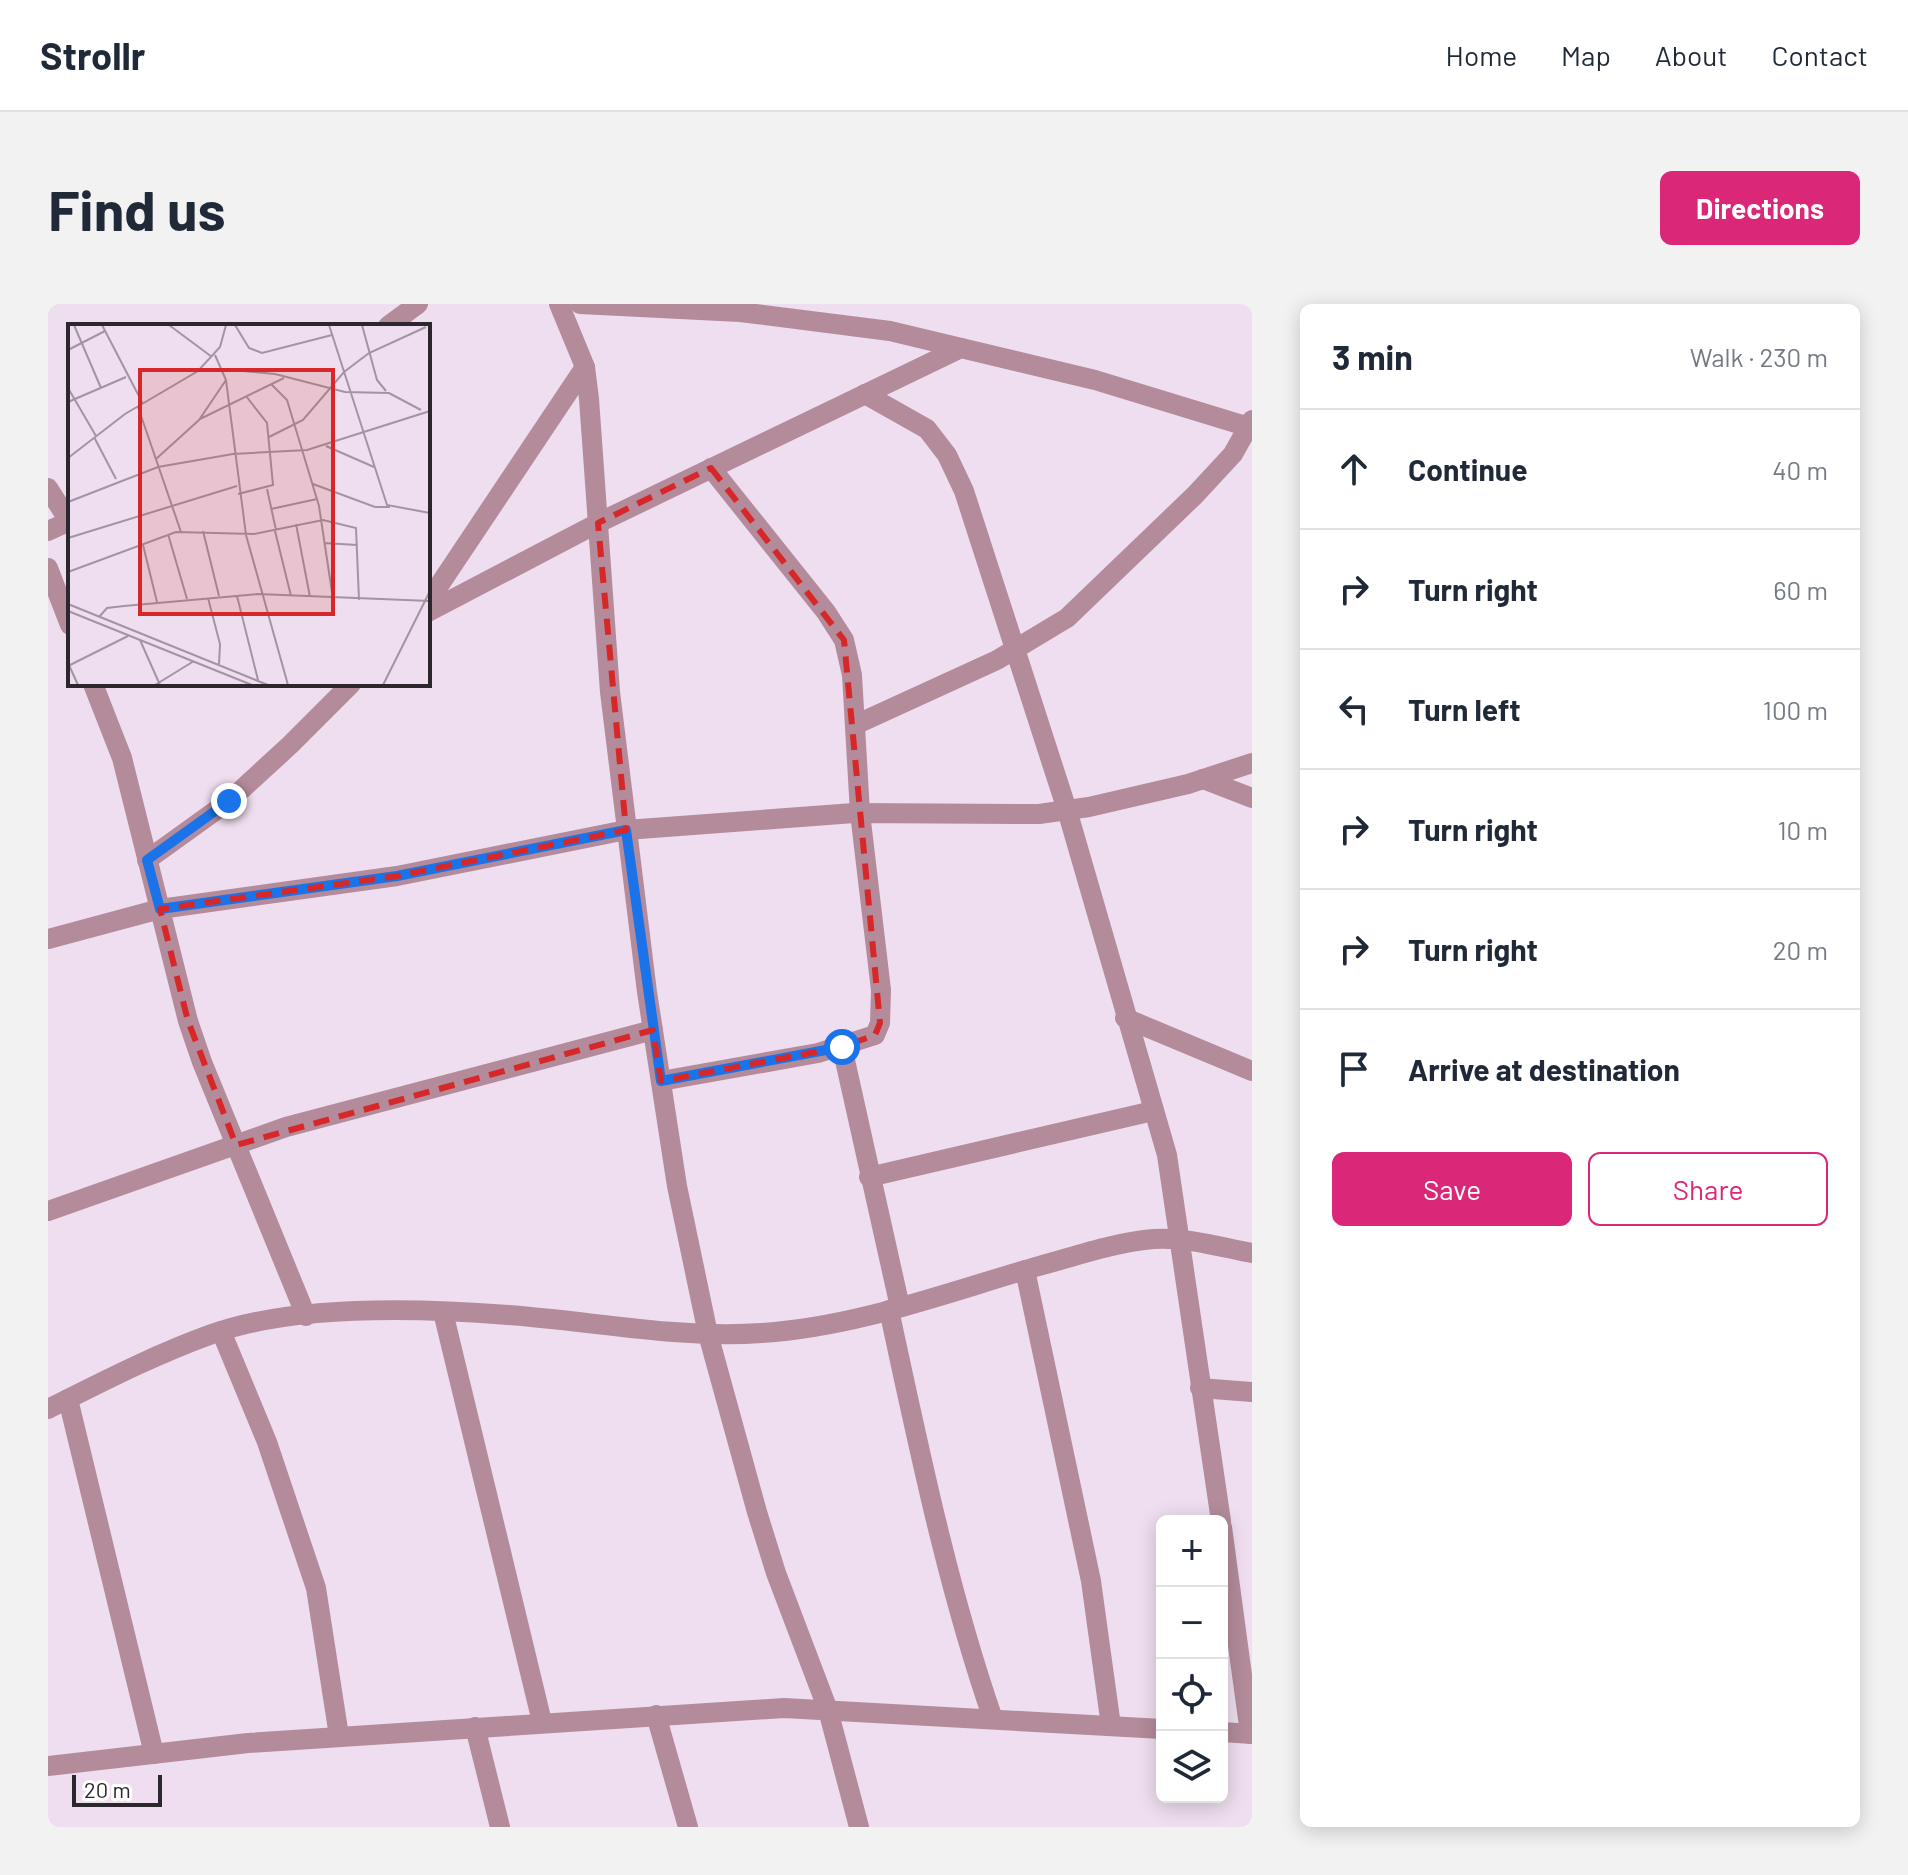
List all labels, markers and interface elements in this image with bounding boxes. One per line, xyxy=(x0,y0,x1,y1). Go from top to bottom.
text: Strollr xyxy=(40,32,145,78)
text: Home xyxy=(1446,38,1517,72)
text: Map xyxy=(1561,38,1611,72)
text: About xyxy=(1655,38,1727,72)
text: Contact xyxy=(1771,38,1868,72)
button: Directions xyxy=(1660,171,1860,245)
text: Find us xyxy=(48,175,226,242)
inset map xyxy=(68,324,430,686)
text: 3 min xyxy=(1332,336,1413,377)
text: Walk · 230 m xyxy=(1690,341,1828,372)
icon: ahead xyxy=(1332,447,1376,491)
text: Continue xyxy=(1408,451,1528,487)
text: 40 m xyxy=(1772,454,1828,485)
icon: right xyxy=(1332,567,1376,611)
text: Turn right xyxy=(1408,571,1538,607)
text: 60 m xyxy=(1773,574,1828,605)
icon: left xyxy=(1332,687,1376,731)
text: Turn left xyxy=(1408,691,1521,727)
text: 100 m xyxy=(1763,694,1828,725)
route end xyxy=(211,783,247,819)
icon: right xyxy=(1332,807,1376,851)
text: Turn right xyxy=(1408,811,1538,847)
text: 10 m xyxy=(1778,814,1828,845)
icon: right xyxy=(1332,927,1376,971)
text: Turn right xyxy=(1408,931,1538,967)
text: 20 m xyxy=(1773,934,1828,965)
route start xyxy=(824,1029,860,1065)
icon: arrive xyxy=(1332,1047,1376,1091)
text: Arrive at destination xyxy=(1408,1051,1680,1087)
button: Save xyxy=(1332,1152,1572,1226)
button: Share xyxy=(1588,1152,1828,1226)
map controls xyxy=(1156,1515,1228,1803)
button: + xyxy=(1156,1515,1228,1587)
button: − xyxy=(1156,1587,1228,1659)
button: locate xyxy=(1156,1659,1228,1731)
button: layers xyxy=(1156,1731,1228,1803)
scale bar xyxy=(72,1771,162,1807)
text: 20 m xyxy=(84,1776,131,1802)

